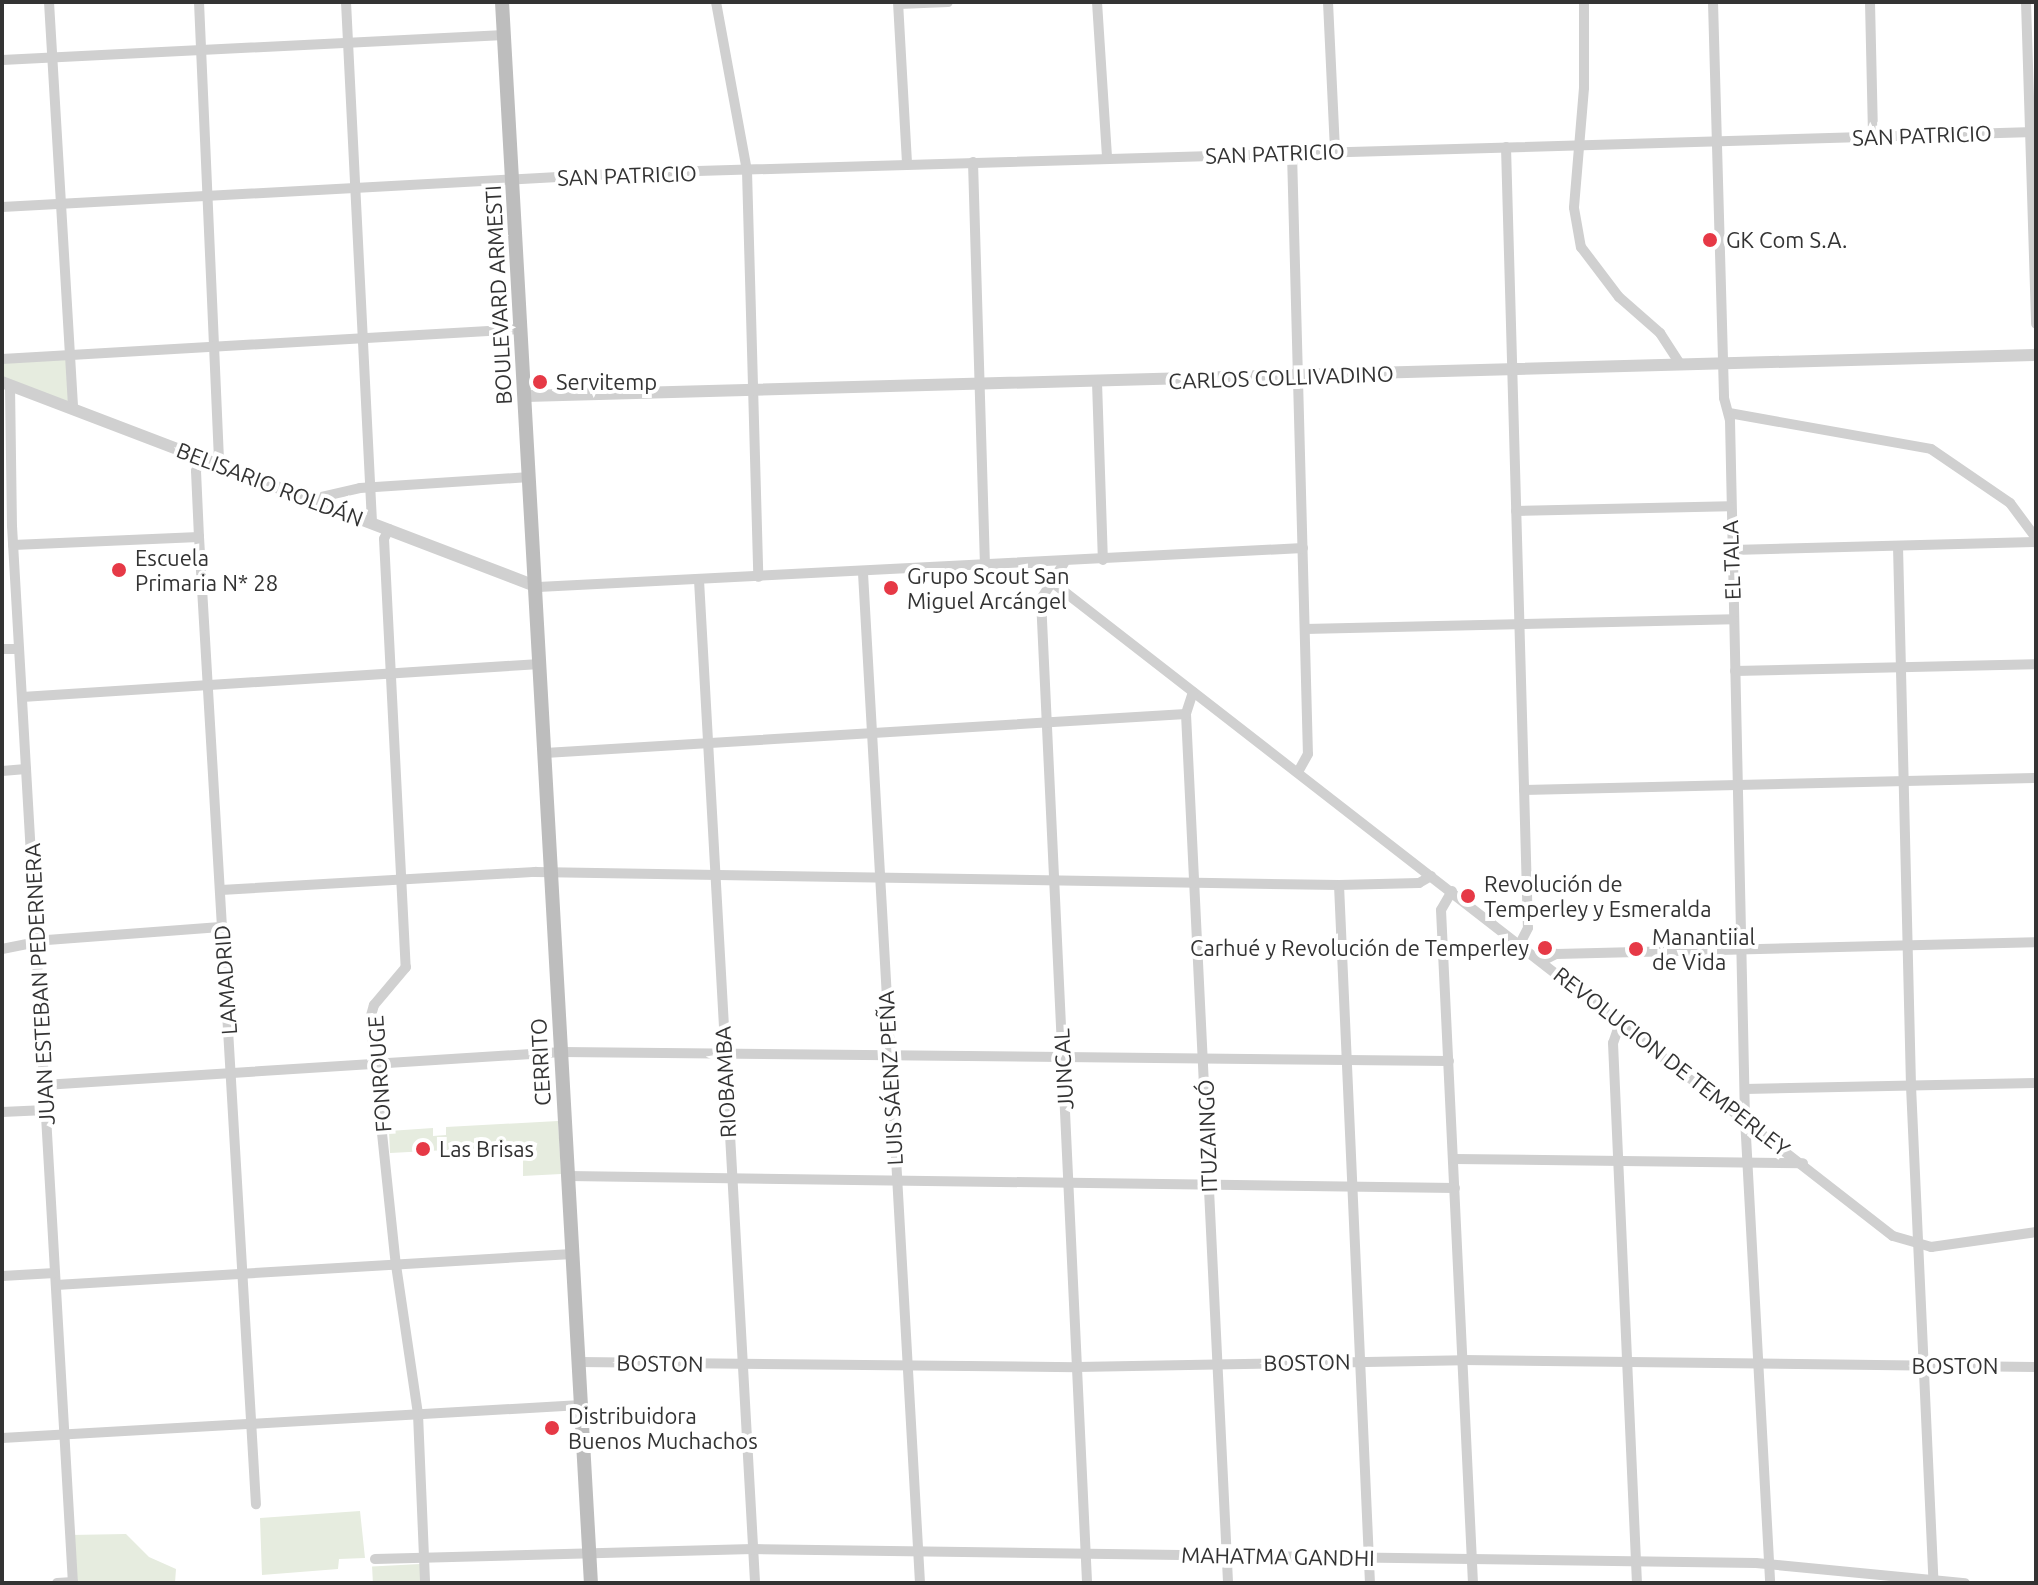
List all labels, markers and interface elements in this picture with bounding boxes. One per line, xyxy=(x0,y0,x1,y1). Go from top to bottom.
street label: SAN PATRICIO xyxy=(1852,119,1992,151)
street label: SAN PATRICIO xyxy=(1205,137,1345,169)
street label: SAN PATRICIO xyxy=(557,159,697,191)
street label: BOULEVARD ARMESTI xyxy=(479,185,517,405)
place label: GK Com S.A. xyxy=(1726,227,1848,253)
marker: GK Com S.A. xyxy=(1701,231,1719,249)
street label: CARLOS COLLIVADINO xyxy=(1168,360,1394,394)
place label: Servitemp xyxy=(556,369,657,395)
marker: Servitemp xyxy=(531,373,549,391)
street label: BELISARIO ROLDÁN xyxy=(173,436,367,532)
street label: EL TALA xyxy=(1716,520,1746,600)
place label: Escuela Primaria N* 28 xyxy=(135,544,278,596)
marker: Escuela Primaria N* 28 xyxy=(110,561,128,579)
place label: Grupo Scout San Miguel Arcángel xyxy=(907,562,1069,614)
marker: Grupo Scout San Miguel Arcángel xyxy=(882,579,900,597)
street label: JUAN ESTEBAN PEDERNERA xyxy=(18,842,60,1126)
place label: Revolución de Temperley y Esmeralda xyxy=(1484,870,1711,922)
marker: Revolución de Temperley y Esmeralda xyxy=(1459,887,1477,905)
place label: Manantiial de Vida xyxy=(1652,923,1755,974)
street label: LAMADRID xyxy=(208,924,242,1036)
place label: Carhué y Revolución de Temperley xyxy=(1190,935,1529,961)
marker: Carhué y Revolución de Temperley xyxy=(1536,939,1554,957)
marker: Manantiial de Vida xyxy=(1627,940,1645,958)
street label: REVOLUCION DE TEMPERLEY xyxy=(1549,961,1795,1161)
street label: LUIS SÁENZ PEÑA xyxy=(872,990,908,1166)
street label: FONROUGE xyxy=(362,1015,396,1133)
street label: CERRITO xyxy=(525,1017,555,1107)
street label: RIOBAMBA xyxy=(709,1025,741,1139)
street label: JUNCAL xyxy=(1048,1028,1078,1110)
street label: ITUZAINGÓ xyxy=(1192,1079,1222,1193)
place label: Las Brisas xyxy=(439,1136,534,1162)
marker: Las Brisas xyxy=(414,1140,432,1158)
street label: BOSTON xyxy=(1263,1348,1351,1376)
street label: BOSTON xyxy=(616,1349,704,1377)
street label: BOSTON xyxy=(1911,1353,1999,1379)
place label: Distribuidora Buenos Muchachos xyxy=(568,1402,758,1454)
marker: Distribuidora Buenos Muchachos xyxy=(543,1419,561,1437)
street label: MAHATMA GANDHI xyxy=(1181,1541,1375,1571)

